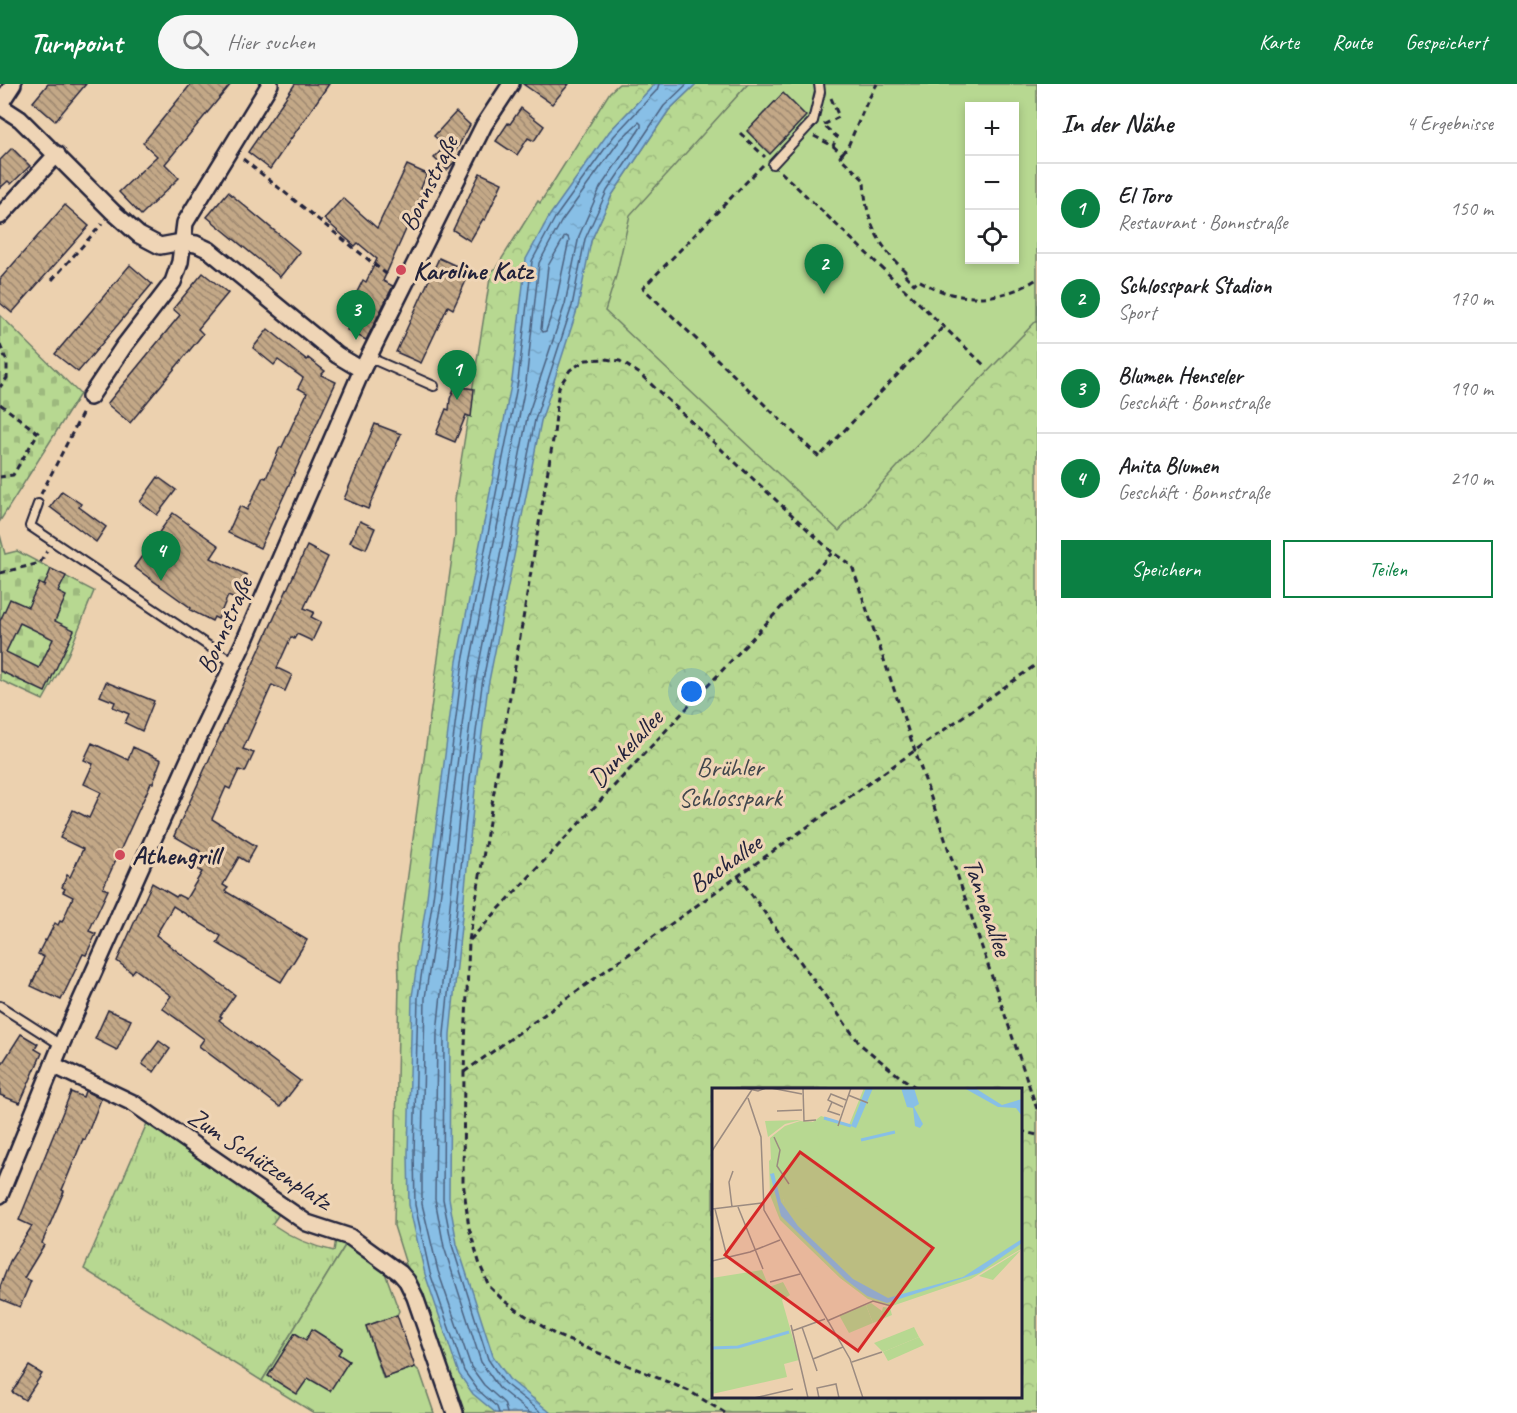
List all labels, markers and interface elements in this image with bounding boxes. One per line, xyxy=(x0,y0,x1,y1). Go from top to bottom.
search box xyxy=(158,15,578,69)
text: Turnpoint xyxy=(30,25,122,60)
icon: search xyxy=(179,26,212,59)
text: Hier suchen xyxy=(227,28,315,56)
text: Karte xyxy=(1259,29,1299,55)
text: Route xyxy=(1332,29,1372,55)
text: Gespeichert xyxy=(1405,29,1487,55)
map controls xyxy=(965,102,1019,264)
button: + xyxy=(965,102,1019,156)
text: In der Nähe xyxy=(1061,107,1173,140)
text: 4 Ergebnisse xyxy=(1406,111,1493,136)
street label: Bonnstraße xyxy=(391,128,467,236)
button: − xyxy=(965,156,1019,210)
text: El Toro xyxy=(1118,182,1171,210)
text: 1 xyxy=(1076,196,1085,221)
text: 150 m xyxy=(1450,196,1493,221)
button: locate xyxy=(965,210,1019,264)
text: Restaurant · Bonnstraße xyxy=(1118,210,1287,235)
pin: 2 xyxy=(804,244,844,294)
place label: Karoline Katz xyxy=(413,254,535,287)
marker: Karoline Katz xyxy=(394,263,408,277)
text: Schlosspark Stadion xyxy=(1118,272,1271,300)
text: 2 xyxy=(1076,286,1085,311)
text: 170 m xyxy=(1450,286,1493,311)
pin: 3 xyxy=(336,290,376,340)
text: Sport xyxy=(1118,300,1156,325)
pin: 1 xyxy=(438,350,476,400)
text: Blumen Henseler xyxy=(1118,362,1242,390)
text: 3 xyxy=(1076,376,1085,401)
text: 190 m xyxy=(1450,376,1493,401)
text: Geschäft · Bonnstraße xyxy=(1118,390,1270,415)
text: Anita Blumen xyxy=(1118,452,1219,480)
text: 4 xyxy=(1076,466,1085,491)
text: 210 m xyxy=(1450,466,1493,491)
text: Geschäft · Bonnstraße xyxy=(1118,480,1270,505)
pin: 4 xyxy=(142,532,180,581)
button: Speichern xyxy=(1061,540,1271,598)
button: Teilen xyxy=(1283,540,1493,598)
street label: Bonnstraße xyxy=(189,570,261,679)
your location xyxy=(677,677,706,706)
street label: Dunkelallee xyxy=(581,701,671,794)
park label: Brühler Schlosspark xyxy=(678,751,783,814)
street label: Bachallee xyxy=(682,825,770,900)
place label: Athengrill xyxy=(132,839,225,872)
marker: Athengrill xyxy=(113,848,127,862)
street label: Tannenallee xyxy=(956,854,1020,962)
inset map xyxy=(712,1088,1022,1398)
street label: Zum Schützenplatz xyxy=(182,1100,340,1219)

